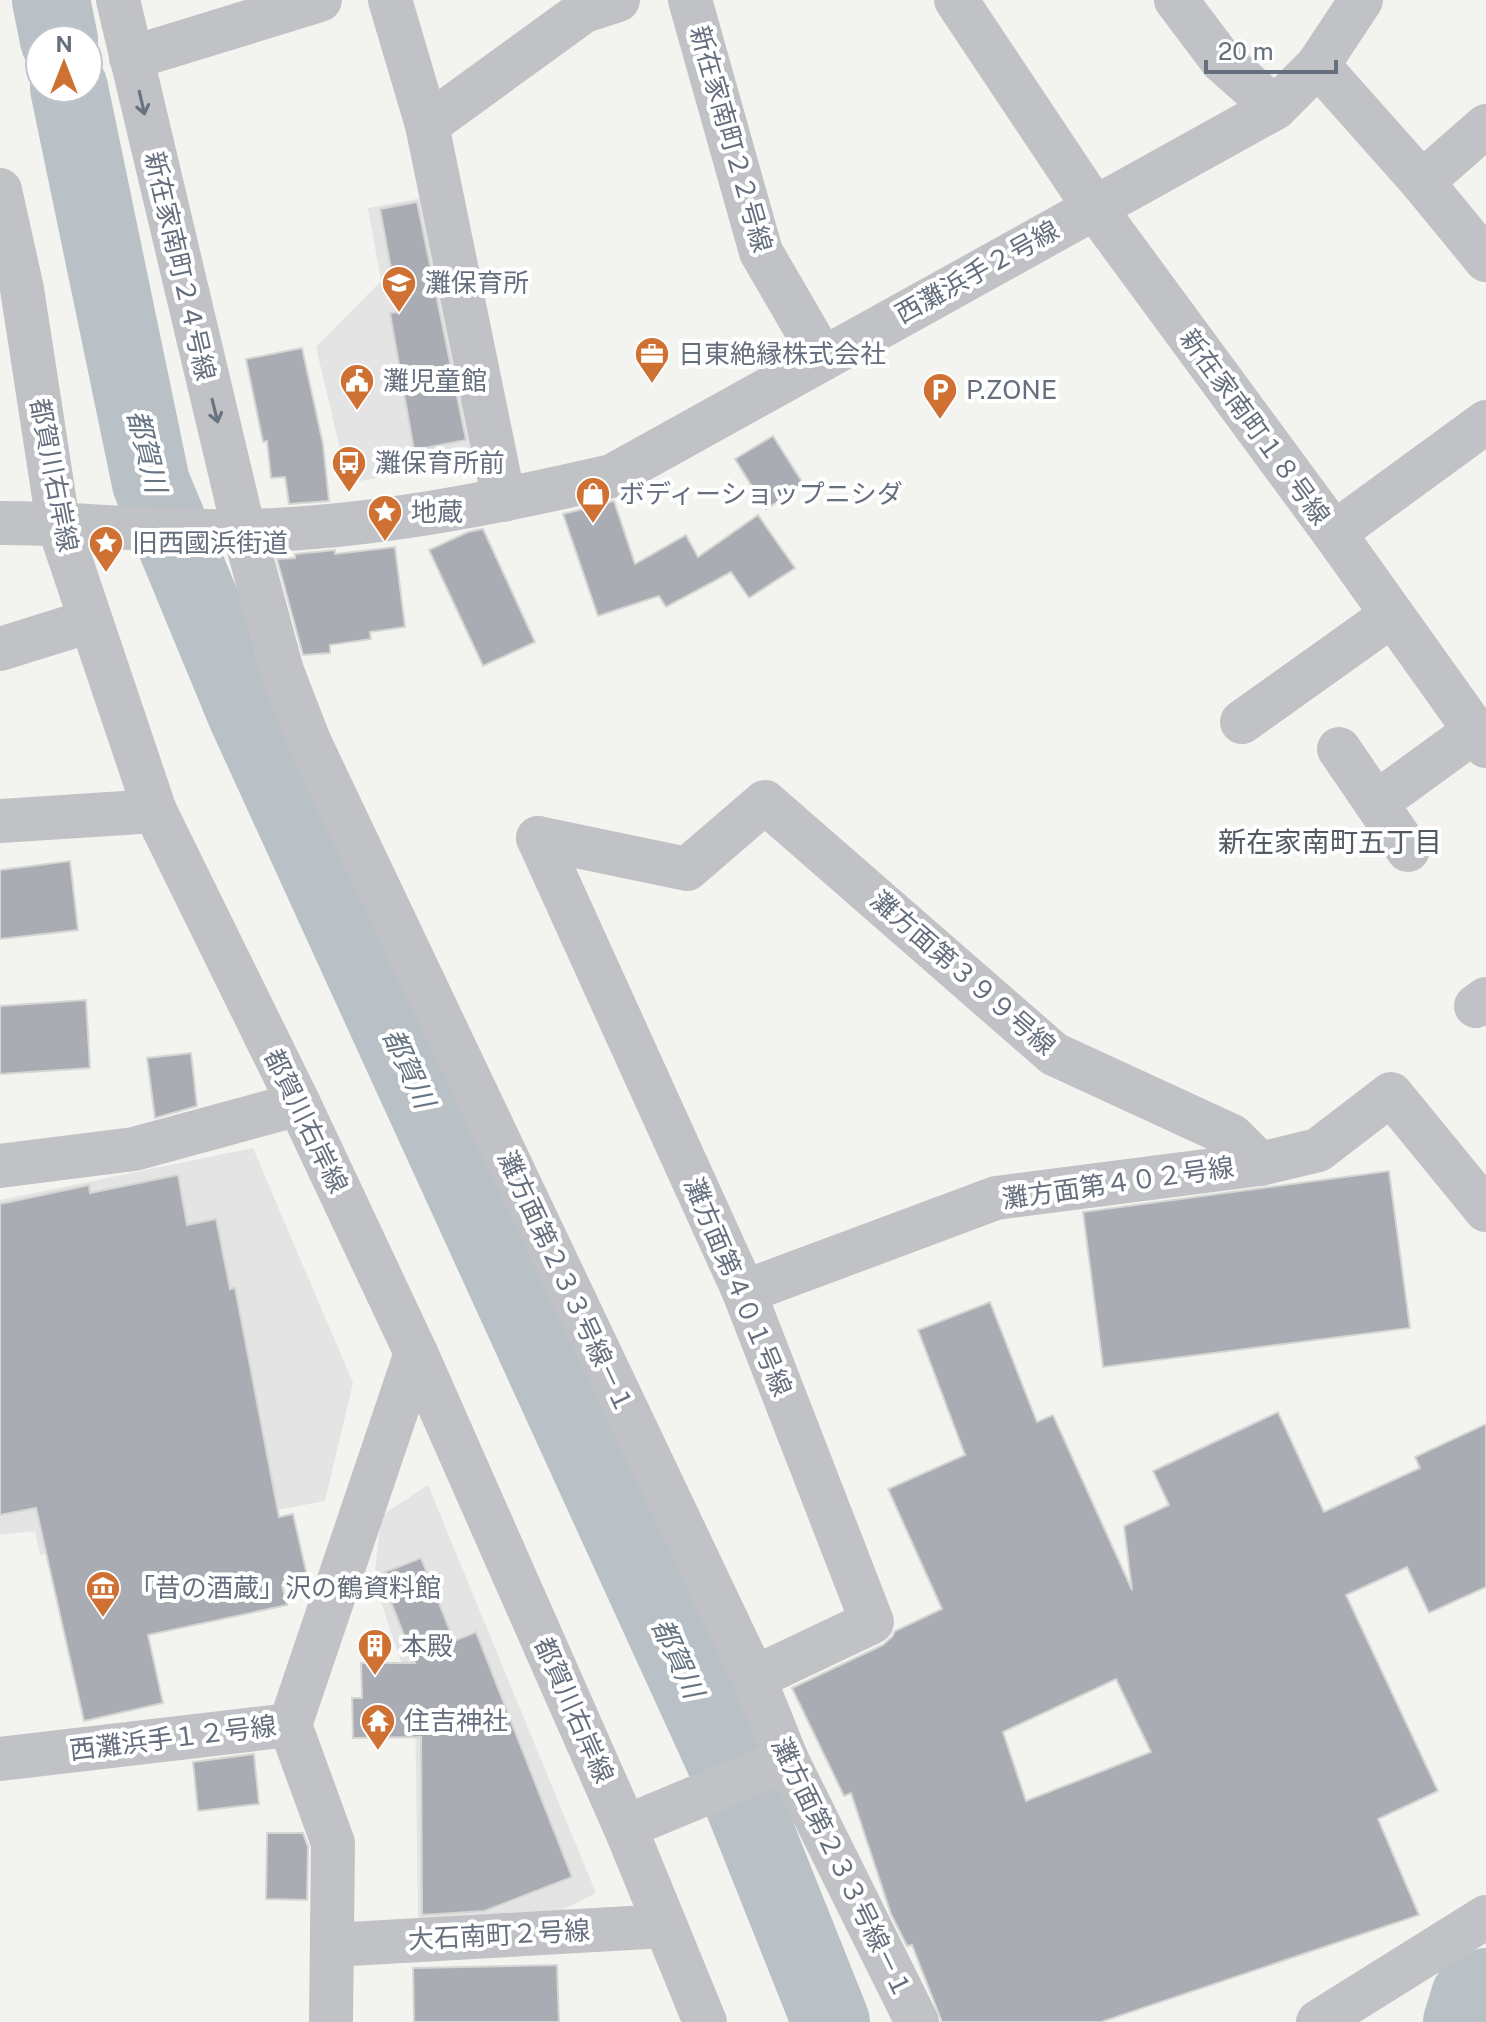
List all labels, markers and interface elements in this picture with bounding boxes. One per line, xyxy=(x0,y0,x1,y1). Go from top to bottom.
street label: 新在家南町２２号線 xyxy=(684,22,779,256)
north arrow xyxy=(24,24,104,104)
scale bar xyxy=(1206,24,1336,74)
text: N xyxy=(55,31,73,57)
text: 20 m xyxy=(1218,37,1274,65)
one-way arrow xyxy=(135,90,150,116)
street label: 新在家南町２４号線 xyxy=(139,148,222,383)
street label: 西灘浜手２号線 xyxy=(890,214,1064,329)
school or university icon: 灘保育所 xyxy=(380,264,418,314)
place label: 灘保育所 xyxy=(425,267,529,298)
street label: 新在家南町１８号線 xyxy=(1174,323,1337,530)
office icon: 日東絶縁株式会社 xyxy=(633,335,671,385)
place label: 日東絶縁株式会社 xyxy=(678,338,886,369)
public building icon: 灘児童館 xyxy=(338,362,376,412)
place label: 灘児童館 xyxy=(383,365,487,396)
parking icon: P.ZONE xyxy=(921,371,959,421)
place label: P.ZONE xyxy=(966,374,1057,405)
street label: 都賀川右岸線 xyxy=(24,395,85,554)
one-way arrow xyxy=(208,397,223,423)
water label: 都賀川 xyxy=(121,406,174,499)
bus stop icon: 灘保育所前 xyxy=(330,444,368,494)
place label: 灘保育所前 xyxy=(375,447,505,478)
shop icon: ボディーショップニシダ xyxy=(574,475,612,525)
place label: ボディーショップニシダ xyxy=(619,478,903,509)
place icon: 地蔵 xyxy=(366,493,404,543)
place label: 地蔵 xyxy=(411,496,463,527)
place icon: 旧西國浜街道 xyxy=(87,524,125,574)
place label: 旧西國浜街道 xyxy=(132,527,288,558)
district label: 新在家南町五丁目 xyxy=(1218,825,1442,858)
street label: 灘方面第３９９号線 xyxy=(865,884,1062,1061)
water label: 都賀川 xyxy=(377,1023,443,1116)
street label: 都賀川右岸線 xyxy=(258,1044,355,1198)
street label: 灘方面第２３３号線－１ xyxy=(492,1146,641,1418)
street label: 灘方面第４０２号線 xyxy=(1000,1151,1236,1214)
street label: 灘方面第４０１号線 xyxy=(678,1173,798,1401)
museum icon: 「昔の酒蔵」沢の鶴資料館 xyxy=(84,1569,122,1619)
place label: 「昔の酒蔵」沢の鶴資料館 xyxy=(129,1572,441,1603)
water label: 都賀川 xyxy=(646,1613,712,1706)
building icon: 本殿 xyxy=(356,1627,394,1677)
place label: 本殿 xyxy=(401,1630,453,1661)
street label: 都賀川右岸線 xyxy=(529,1632,620,1787)
temple icon: 住吉神社 xyxy=(359,1702,397,1752)
place label: 住吉神社 xyxy=(404,1705,508,1736)
street label: 西灘浜手１２号線 xyxy=(68,1709,278,1766)
street label: 灘方面第２３３号線－１ xyxy=(766,1732,919,2003)
street label: 大石南町２号線 xyxy=(407,1914,591,1955)

